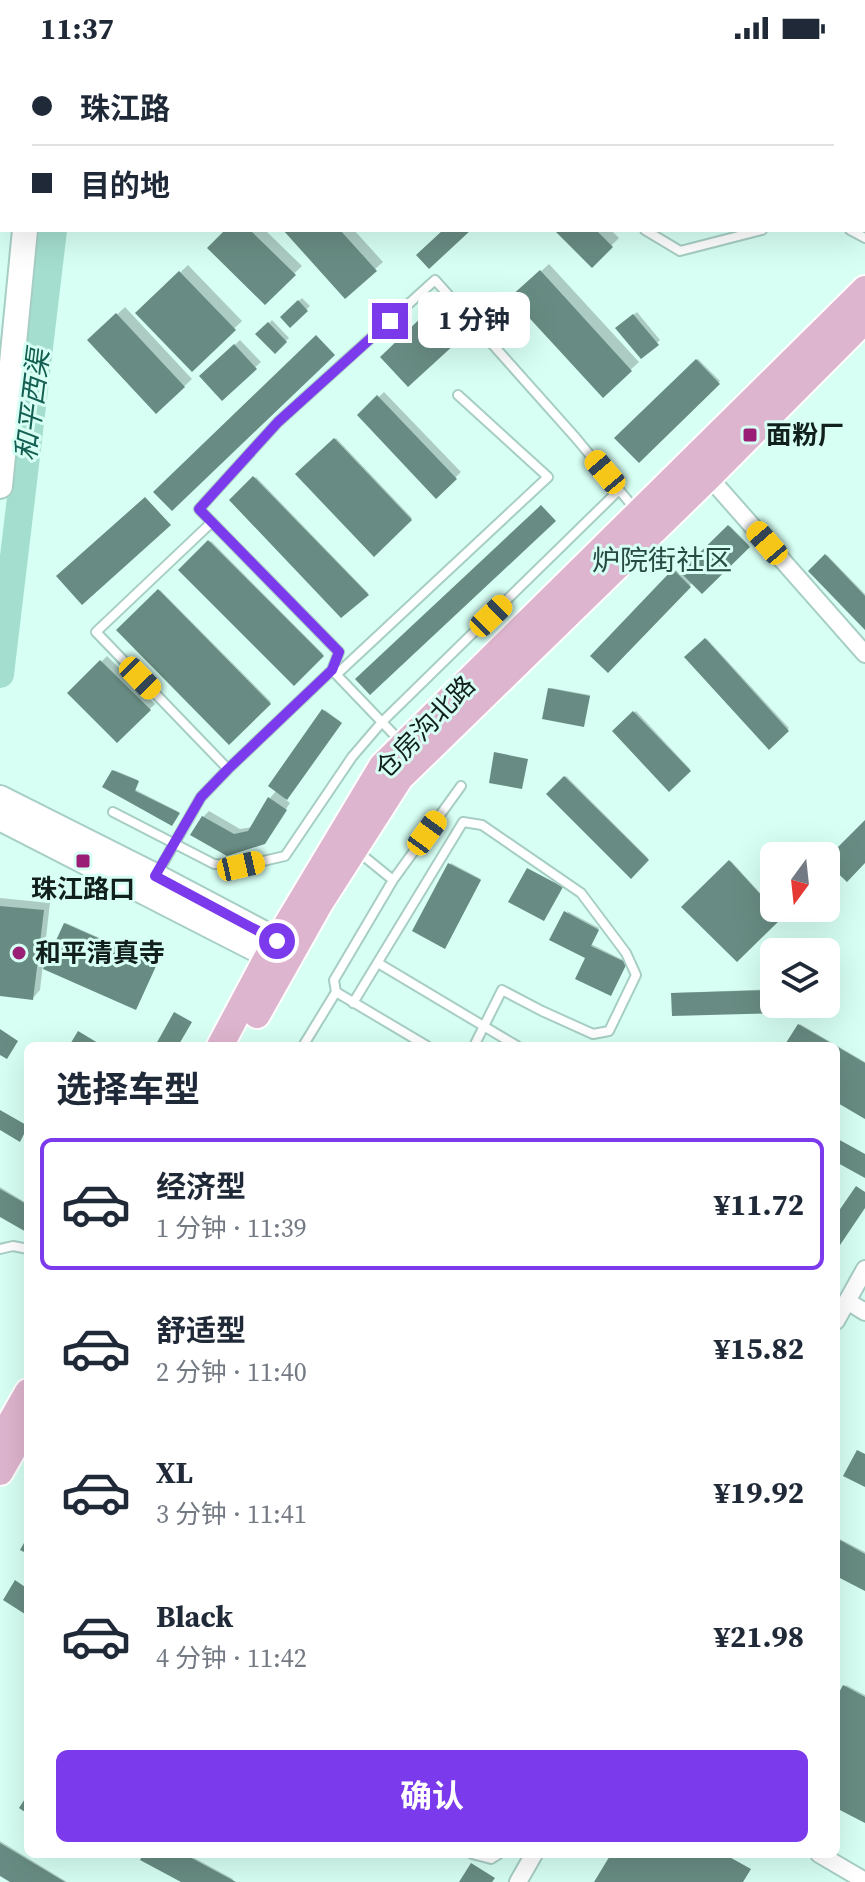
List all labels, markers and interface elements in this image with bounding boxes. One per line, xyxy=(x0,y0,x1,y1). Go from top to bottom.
text: 11:37 xyxy=(40,8,114,49)
text: 珠江路 xyxy=(80,88,170,129)
text: 目的地 xyxy=(80,165,170,206)
callout: 1 分钟 xyxy=(418,293,530,349)
text: 1 分钟 xyxy=(438,302,510,338)
route end xyxy=(372,303,408,339)
water label: 和平西渠 xyxy=(6,343,58,463)
place label: 面粉厂 xyxy=(766,417,844,453)
marker: 面粉厂 xyxy=(741,426,759,444)
car xyxy=(580,446,630,498)
car xyxy=(742,517,792,569)
district label: 炉院街社区 xyxy=(592,541,732,579)
car xyxy=(465,591,517,641)
car xyxy=(115,652,165,704)
street label: 仓房沟北路 xyxy=(367,668,483,786)
car xyxy=(403,807,451,859)
north arrow xyxy=(760,842,840,922)
map controls xyxy=(760,842,840,1018)
car xyxy=(215,849,267,883)
marker: 珠江路口 xyxy=(74,852,92,870)
place label: 珠江路口 xyxy=(31,871,135,907)
route start xyxy=(259,923,295,959)
place label: 和平清真寺 xyxy=(35,935,165,971)
button: layers xyxy=(760,938,840,1018)
marker: 和平清真寺 xyxy=(10,944,28,962)
text: 选择车型 xyxy=(56,1065,200,1114)
text: 经济型 xyxy=(156,1166,246,1207)
icon: car xyxy=(60,1168,132,1240)
text: ¥11.72 xyxy=(714,1184,804,1225)
text: 1 分钟 · 11:39 xyxy=(156,1210,307,1246)
text: 舒适型 xyxy=(156,1310,246,1351)
icon: car xyxy=(60,1312,132,1384)
text: ¥15.82 xyxy=(714,1328,804,1369)
text: 2 分钟 · 11:40 xyxy=(156,1354,307,1390)
text: XL xyxy=(156,1452,193,1493)
icon: car xyxy=(60,1456,132,1528)
text: ¥19.92 xyxy=(714,1472,804,1513)
text: 3 分钟 · 11:41 xyxy=(156,1496,307,1532)
text: Black xyxy=(156,1596,233,1637)
icon: car xyxy=(60,1600,132,1672)
text: ¥21.98 xyxy=(714,1616,804,1657)
text: 4 分钟 · 11:42 xyxy=(156,1640,307,1676)
button: 确认 xyxy=(56,1750,808,1842)

